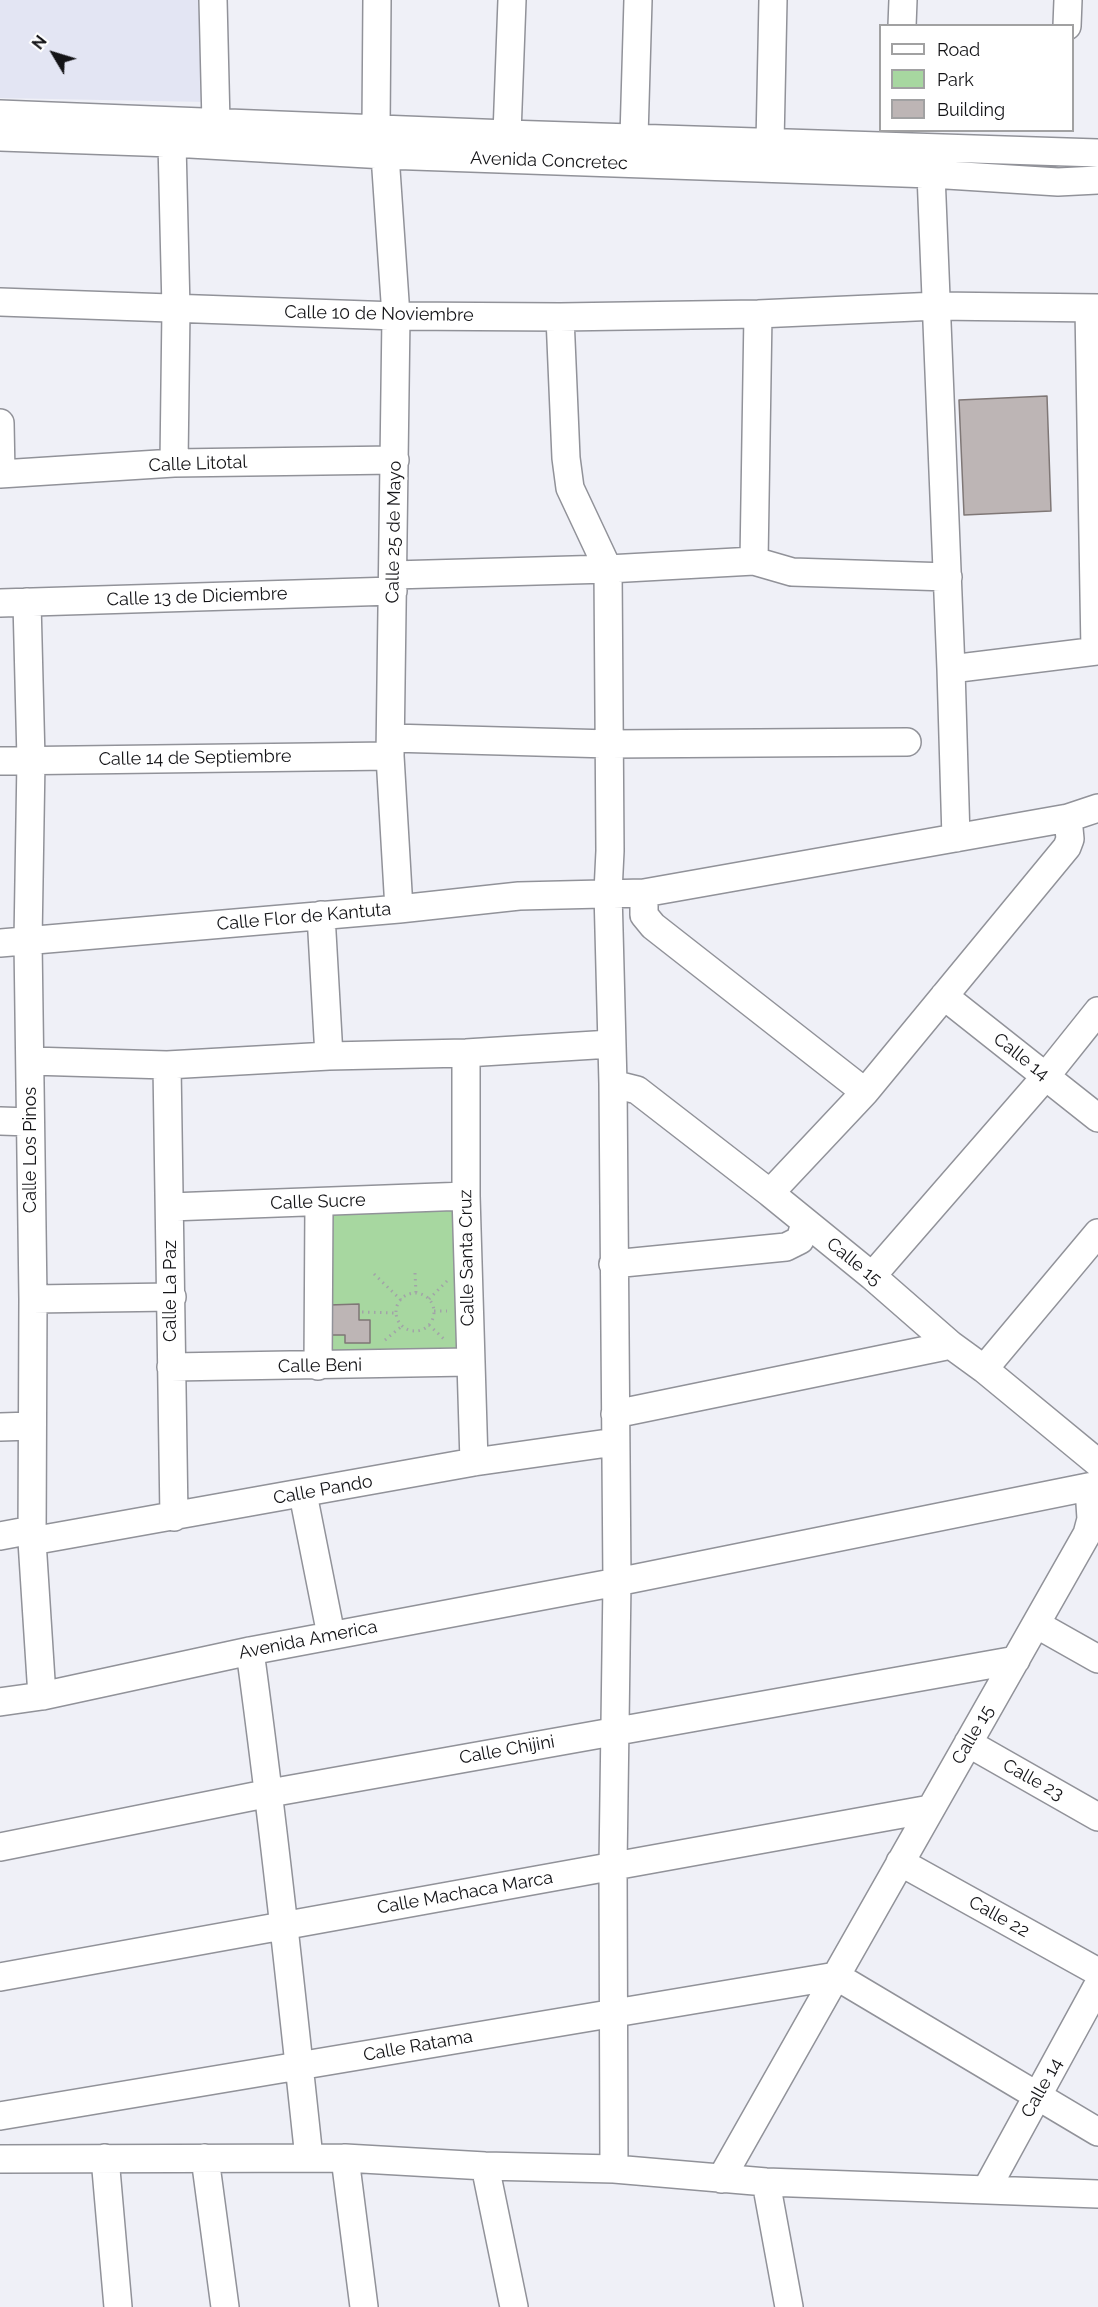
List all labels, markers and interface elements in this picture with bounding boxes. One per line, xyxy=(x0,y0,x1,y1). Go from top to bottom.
north arrow xyxy=(24,24,84,84)
legend xyxy=(879,24,1074,132)
text: N xyxy=(28,32,51,53)
text: Road xyxy=(937,39,980,60)
text: Park xyxy=(937,69,974,90)
text: Building xyxy=(937,99,1005,120)
street label: Avenida Concretec xyxy=(470,147,628,175)
street label: Calle 10 de Noviembre xyxy=(284,302,474,326)
street label: Calle Litotal xyxy=(148,451,248,477)
street label: Calle 25 de Mayo xyxy=(382,461,406,603)
street label: Calle 13 de Diciembre xyxy=(106,583,288,611)
street label: Calle 14 de Septiembre xyxy=(98,746,292,770)
street label: Calle Flor de Kantuta xyxy=(216,899,392,935)
street label: Calle 14 xyxy=(989,1029,1053,1085)
street label: Calle Los Pinos xyxy=(20,1087,42,1213)
street label: Calle Santa Cruz xyxy=(455,1189,479,1327)
street label: Calle Sucre xyxy=(270,1190,366,1214)
street label: Calle 15 xyxy=(822,1233,886,1291)
street label: Calle La Paz xyxy=(160,1240,182,1342)
street label: Calle Beni xyxy=(278,1354,362,1378)
street label: Calle Pando xyxy=(272,1471,374,1509)
street label: Avenida America xyxy=(237,1616,379,1664)
street label: Calle 15 xyxy=(947,1702,999,1768)
street label: Calle Chijini xyxy=(458,1731,556,1769)
street label: Calle 23 xyxy=(999,1755,1067,1805)
street label: Calle Machaca Marca xyxy=(375,1867,555,1919)
street label: Calle 22 xyxy=(965,1892,1033,1942)
street label: Calle Ratama xyxy=(362,2026,474,2066)
street label: Calle 14 xyxy=(1017,2054,1067,2122)

